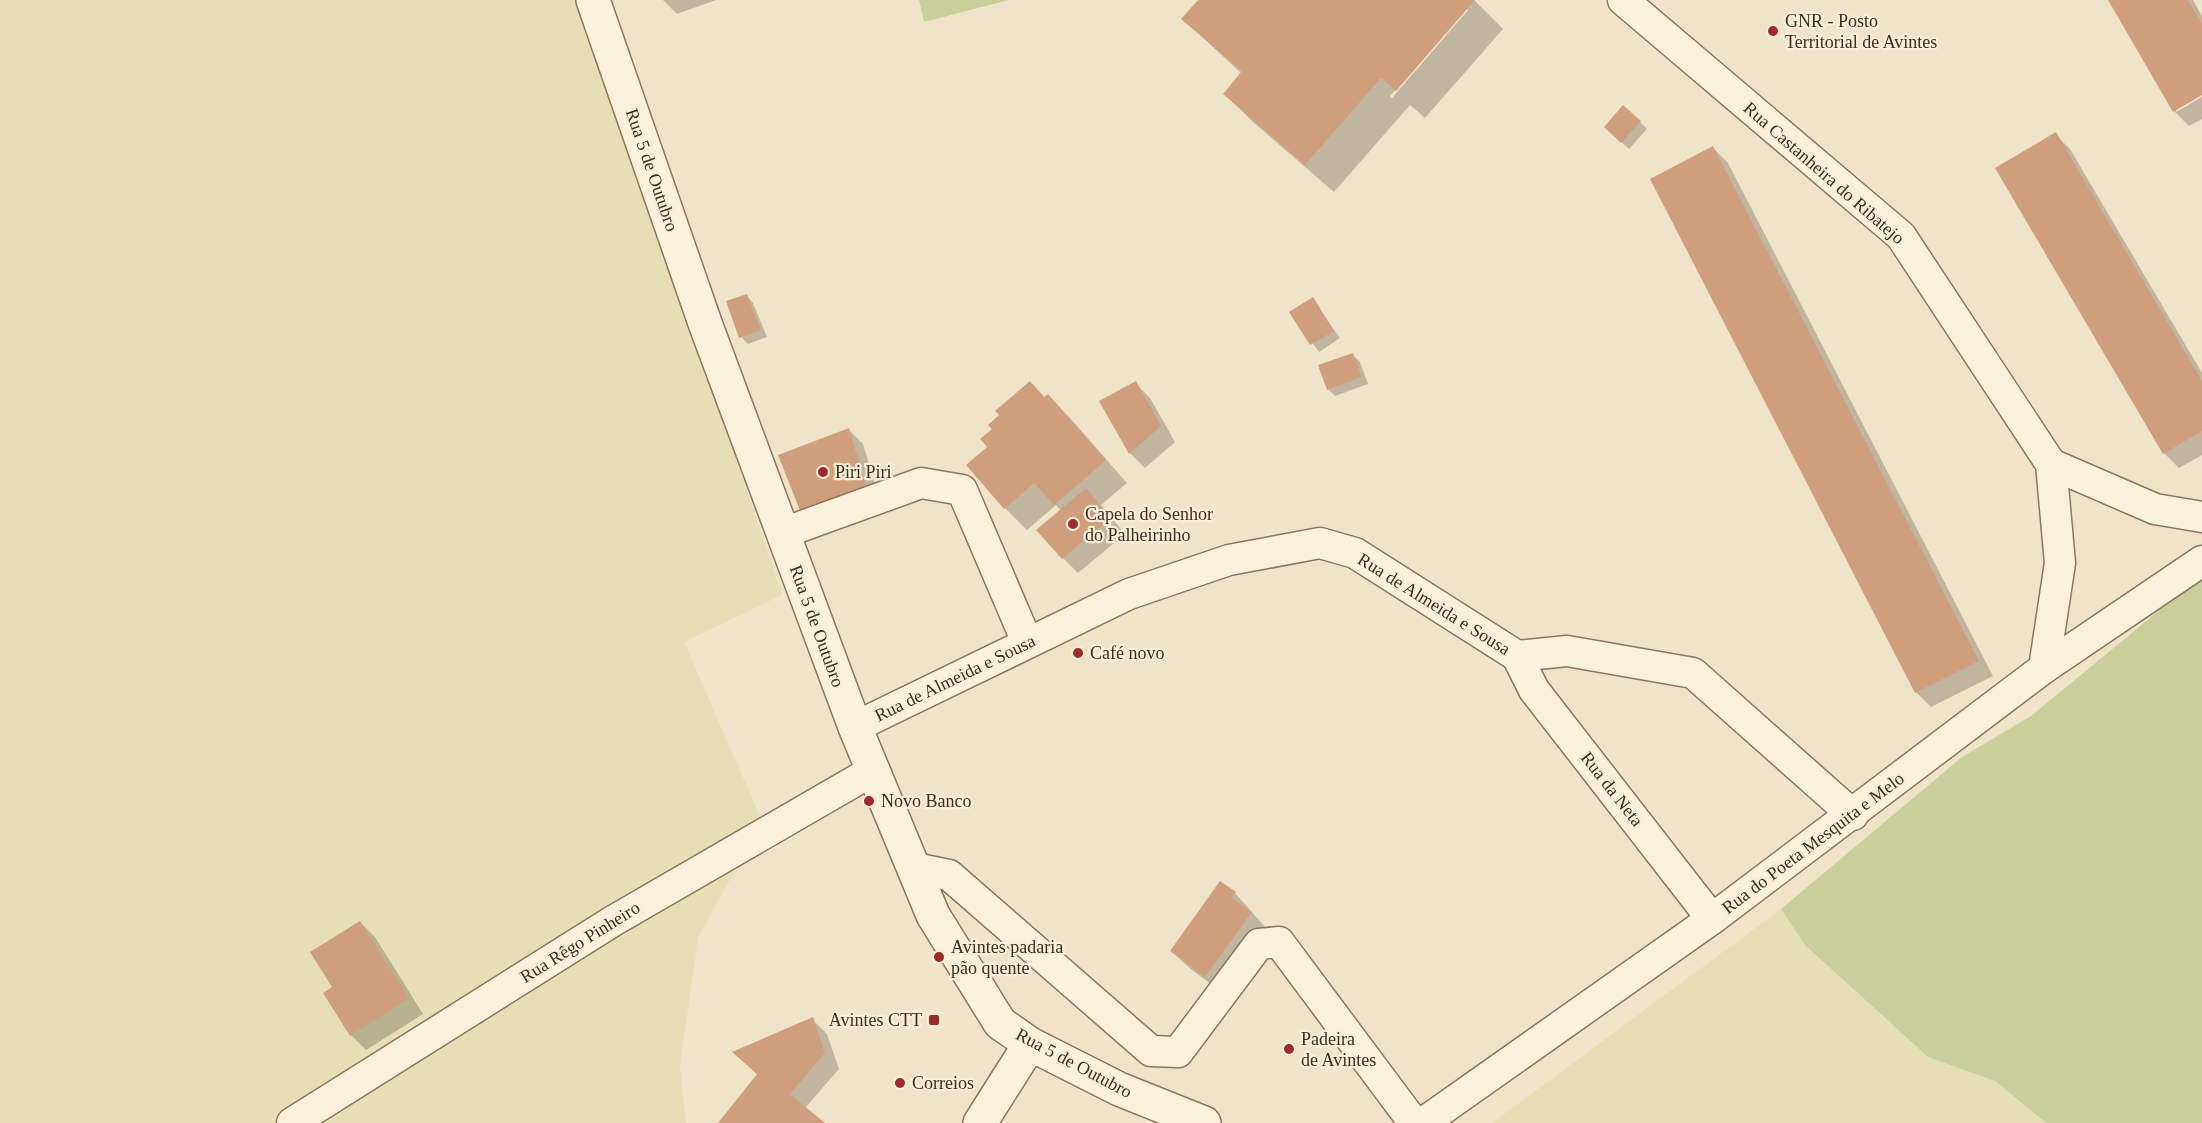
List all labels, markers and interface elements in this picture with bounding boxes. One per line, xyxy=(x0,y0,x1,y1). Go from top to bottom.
place label: GNR - Posto Territorial de Avintes xyxy=(1785,11,1937,52)
marker: GNR - Posto Territorial de Avintes xyxy=(1766,24,1780,38)
street label: Rua Castanheira do Ribatejo xyxy=(1740,98,1908,248)
street label: Rua 5 de Outubro xyxy=(622,106,682,234)
place label: Piri Piri xyxy=(835,462,892,482)
marker: Piri Piri xyxy=(816,465,830,479)
place label: Capela do Senhor do Palheirinho xyxy=(1085,504,1213,545)
marker: Capela do Senhor do Palheirinho xyxy=(1066,517,1080,531)
street label: Rua de Almeida e Sousa xyxy=(1354,549,1514,659)
street label: Rua 5 de Outubro xyxy=(786,562,848,690)
street label: Rua de Almeida e Sousa xyxy=(872,630,1038,726)
place label: Café novo xyxy=(1090,643,1164,663)
marker: Café novo xyxy=(1071,646,1085,660)
street label: Rua da Neta xyxy=(1577,748,1647,830)
street label: Rua do Poeta Mesquita e Melo xyxy=(1718,768,1908,918)
place label: Novo Banco xyxy=(881,791,971,811)
marker: Novo Banco xyxy=(862,794,876,808)
street label: Rua Rêgo Pinheiro xyxy=(517,897,643,987)
place label: Avintes padaria pão quente xyxy=(951,937,1063,978)
marker: Avintes padaria pão quente xyxy=(932,950,946,964)
place label: Avintes CTT xyxy=(829,1010,922,1030)
marker: Avintes CTT xyxy=(927,1013,941,1027)
street label: Rua 5 de Outubro xyxy=(1013,1024,1135,1102)
place label: Padeira de Avintes xyxy=(1301,1029,1376,1070)
marker: Padeira de Avintes xyxy=(1282,1042,1296,1056)
place label: Correios xyxy=(912,1073,974,1093)
marker: Correios xyxy=(893,1076,907,1090)

